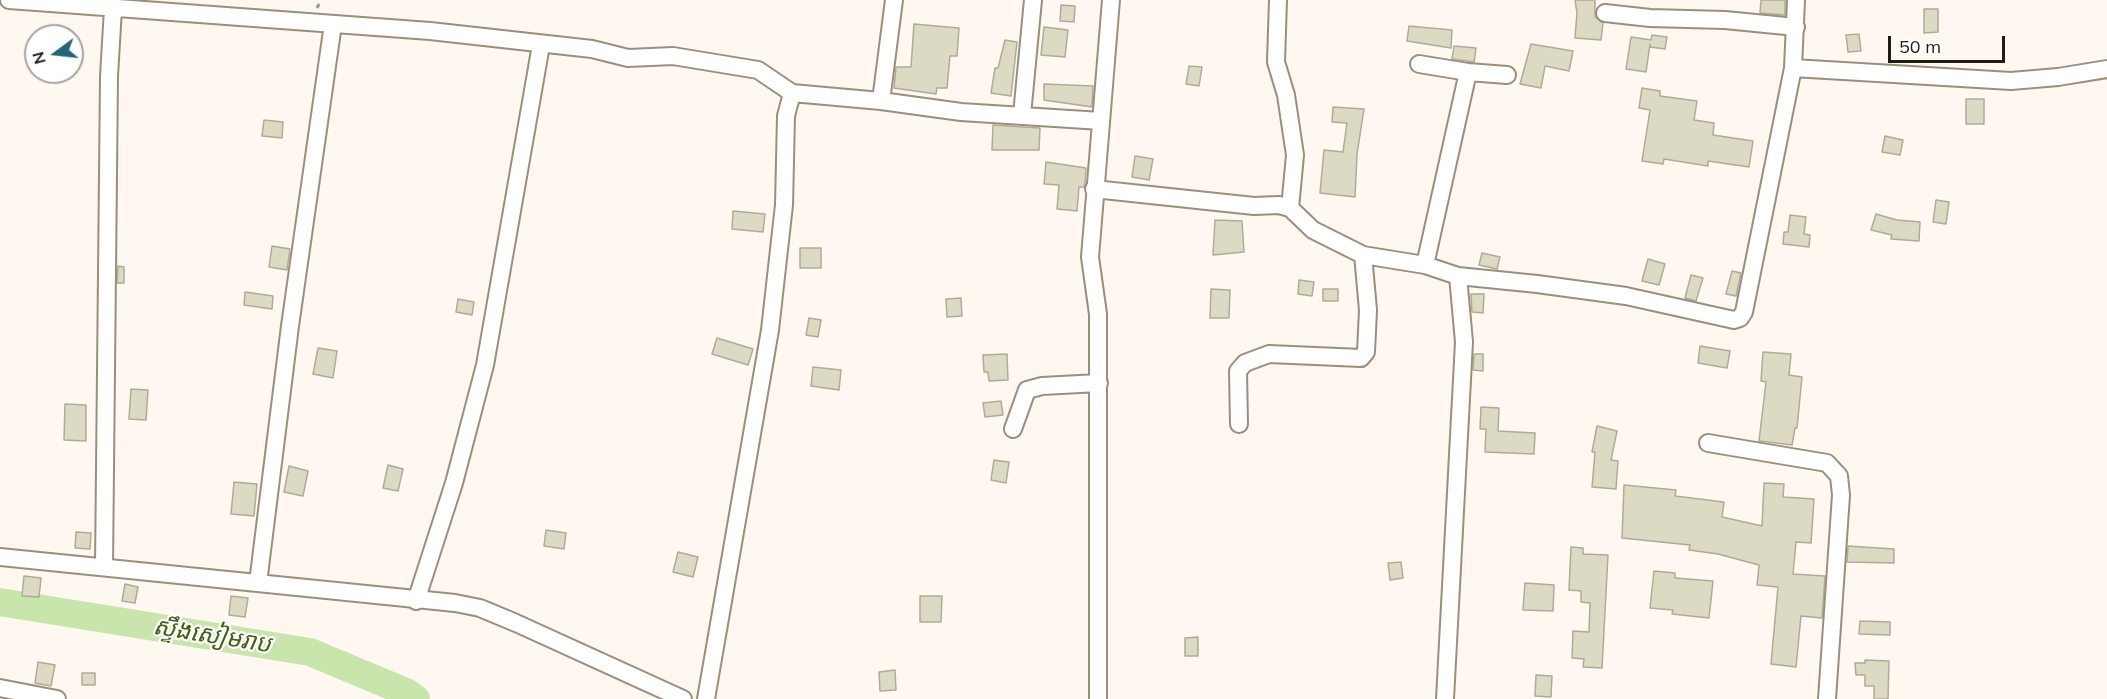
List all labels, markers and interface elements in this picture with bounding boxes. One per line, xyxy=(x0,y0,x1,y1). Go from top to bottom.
north arrow xyxy=(24,24,84,84)
scale bar xyxy=(1891,24,2008,62)
text: 50 m xyxy=(1899,35,1941,58)
text: N xyxy=(27,50,50,67)
water label: ស្ទឹងសៀមរាប xyxy=(151,612,273,660)

